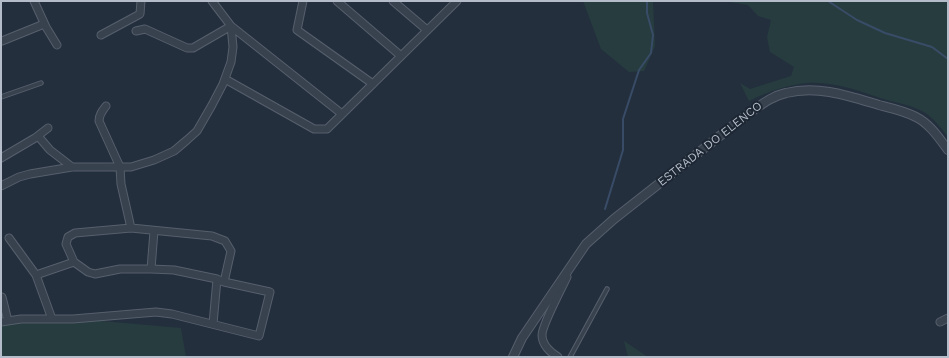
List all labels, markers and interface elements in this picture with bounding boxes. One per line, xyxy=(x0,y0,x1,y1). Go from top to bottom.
street label: ESTRADA DO ELENCO xyxy=(655,99,765,189)

